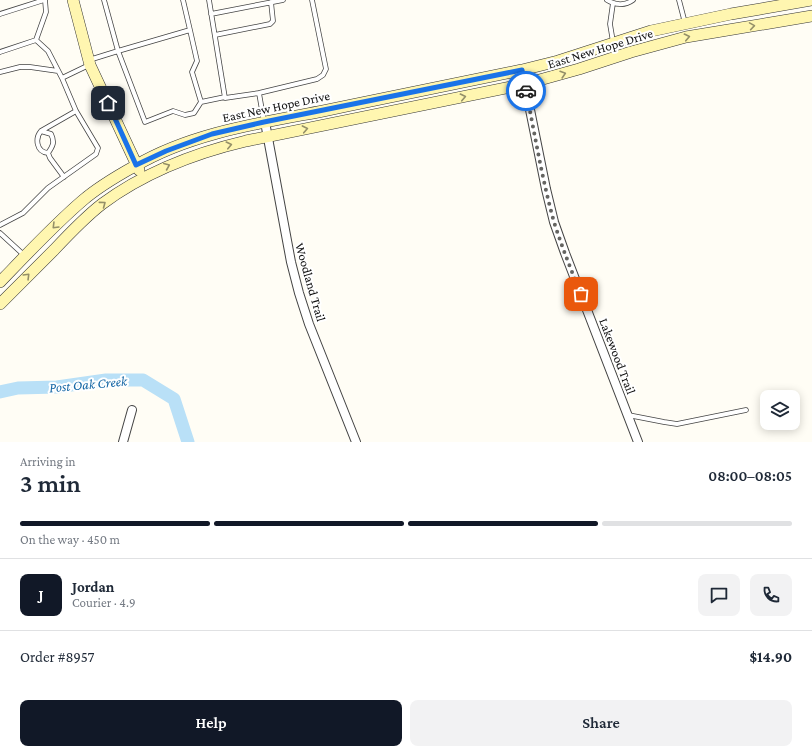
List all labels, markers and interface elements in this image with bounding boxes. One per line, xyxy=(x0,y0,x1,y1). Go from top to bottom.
one-way arrow xyxy=(749,22,755,30)
street label: East New Hope Drive xyxy=(546,25,655,72)
one-way arrow xyxy=(684,34,690,42)
one-way arrow xyxy=(559,70,566,79)
courier xyxy=(506,71,546,111)
icon: car xyxy=(515,80,537,102)
pin xyxy=(91,86,125,120)
street label: East New Hope Drive xyxy=(221,88,331,125)
icon: home xyxy=(97,92,119,114)
one-way arrow xyxy=(459,93,466,102)
one-way arrow xyxy=(302,125,308,134)
one-way arrow xyxy=(226,141,233,149)
one-way arrow xyxy=(164,163,171,171)
one-way arrow xyxy=(99,201,106,209)
one-way arrow xyxy=(52,221,60,229)
street label: Woodland Trail xyxy=(292,241,329,324)
one-way arrow xyxy=(23,273,30,281)
pin xyxy=(564,277,598,311)
icon: bag xyxy=(570,283,592,305)
street label: Lakewood Trail xyxy=(596,316,639,397)
water label: Post Oak Creek xyxy=(48,373,128,395)
map controls xyxy=(760,390,800,430)
button: layers xyxy=(760,390,800,430)
text: Arriving in xyxy=(20,454,76,469)
text: 08:00–08:05 xyxy=(708,468,792,484)
text: 3 min xyxy=(20,469,81,498)
text: On the way · 450 m xyxy=(20,532,120,547)
button: chat xyxy=(698,574,740,616)
button: phone xyxy=(750,574,792,616)
text: Jordan xyxy=(72,579,114,595)
text: J xyxy=(38,587,44,603)
text: Courier · 4.9 xyxy=(72,595,136,610)
text: Order #8957 xyxy=(20,649,94,665)
text: $14.90 xyxy=(749,649,792,665)
button: Help xyxy=(20,700,402,746)
button: Share xyxy=(410,700,792,746)

